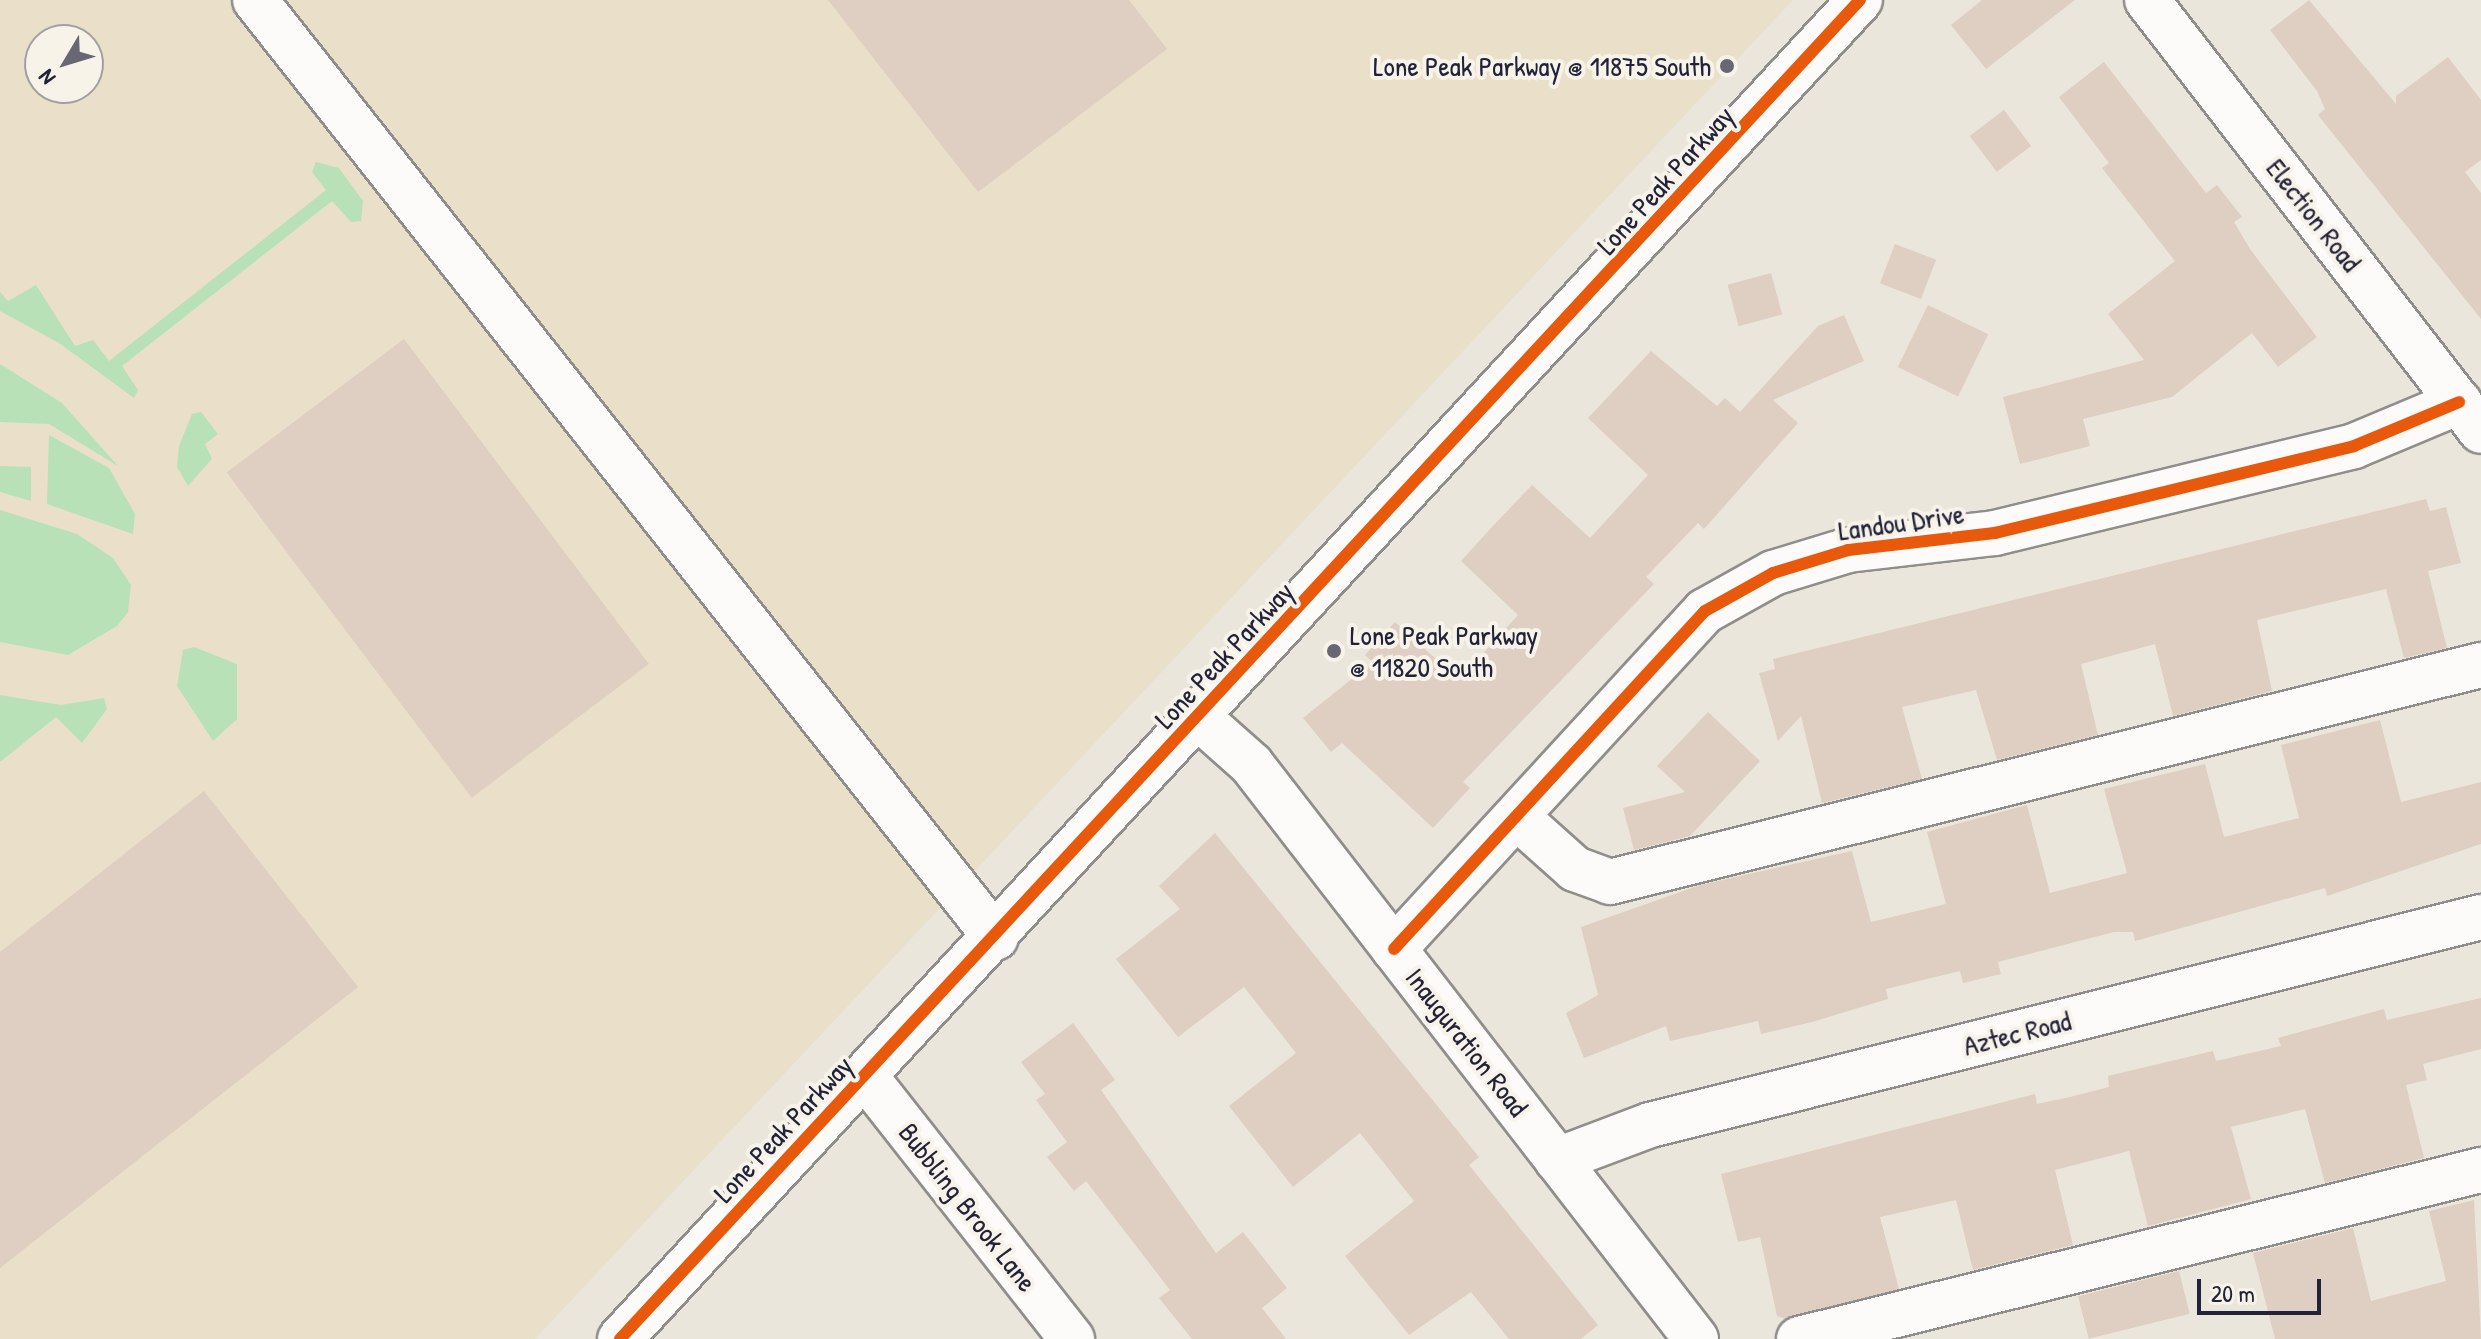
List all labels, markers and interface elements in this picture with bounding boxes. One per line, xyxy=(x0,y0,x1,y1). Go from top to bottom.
north arrow xyxy=(24,24,104,104)
place label: Lone Peak Parkway @ 11875 South xyxy=(1373,49,1711,83)
marker: Lone Peak Parkway @ 11875 South xyxy=(1718,57,1736,75)
text: N xyxy=(31,64,62,91)
street label: Lone Peak Parkway xyxy=(1590,99,1740,261)
street label: Election Road xyxy=(2260,152,2368,278)
street label: Landou Drive xyxy=(1836,497,1966,547)
street label: Lone Peak Parkway xyxy=(1148,575,1300,735)
place label: Lone Peak Parkway @ 11820 South xyxy=(1350,618,1538,684)
marker: Lone Peak Parkway @ 11820 South xyxy=(1325,642,1343,660)
street label: Inauguration Road xyxy=(1399,961,1535,1123)
street label: Aztec Road xyxy=(1960,1003,2074,1063)
street label: Lone Peak Parkway xyxy=(707,1049,859,1209)
street label: Bubbling Brook Lane xyxy=(892,1116,1044,1298)
scale bar xyxy=(2201,1263,2325,1313)
text: 20 m xyxy=(2211,1277,2255,1309)

